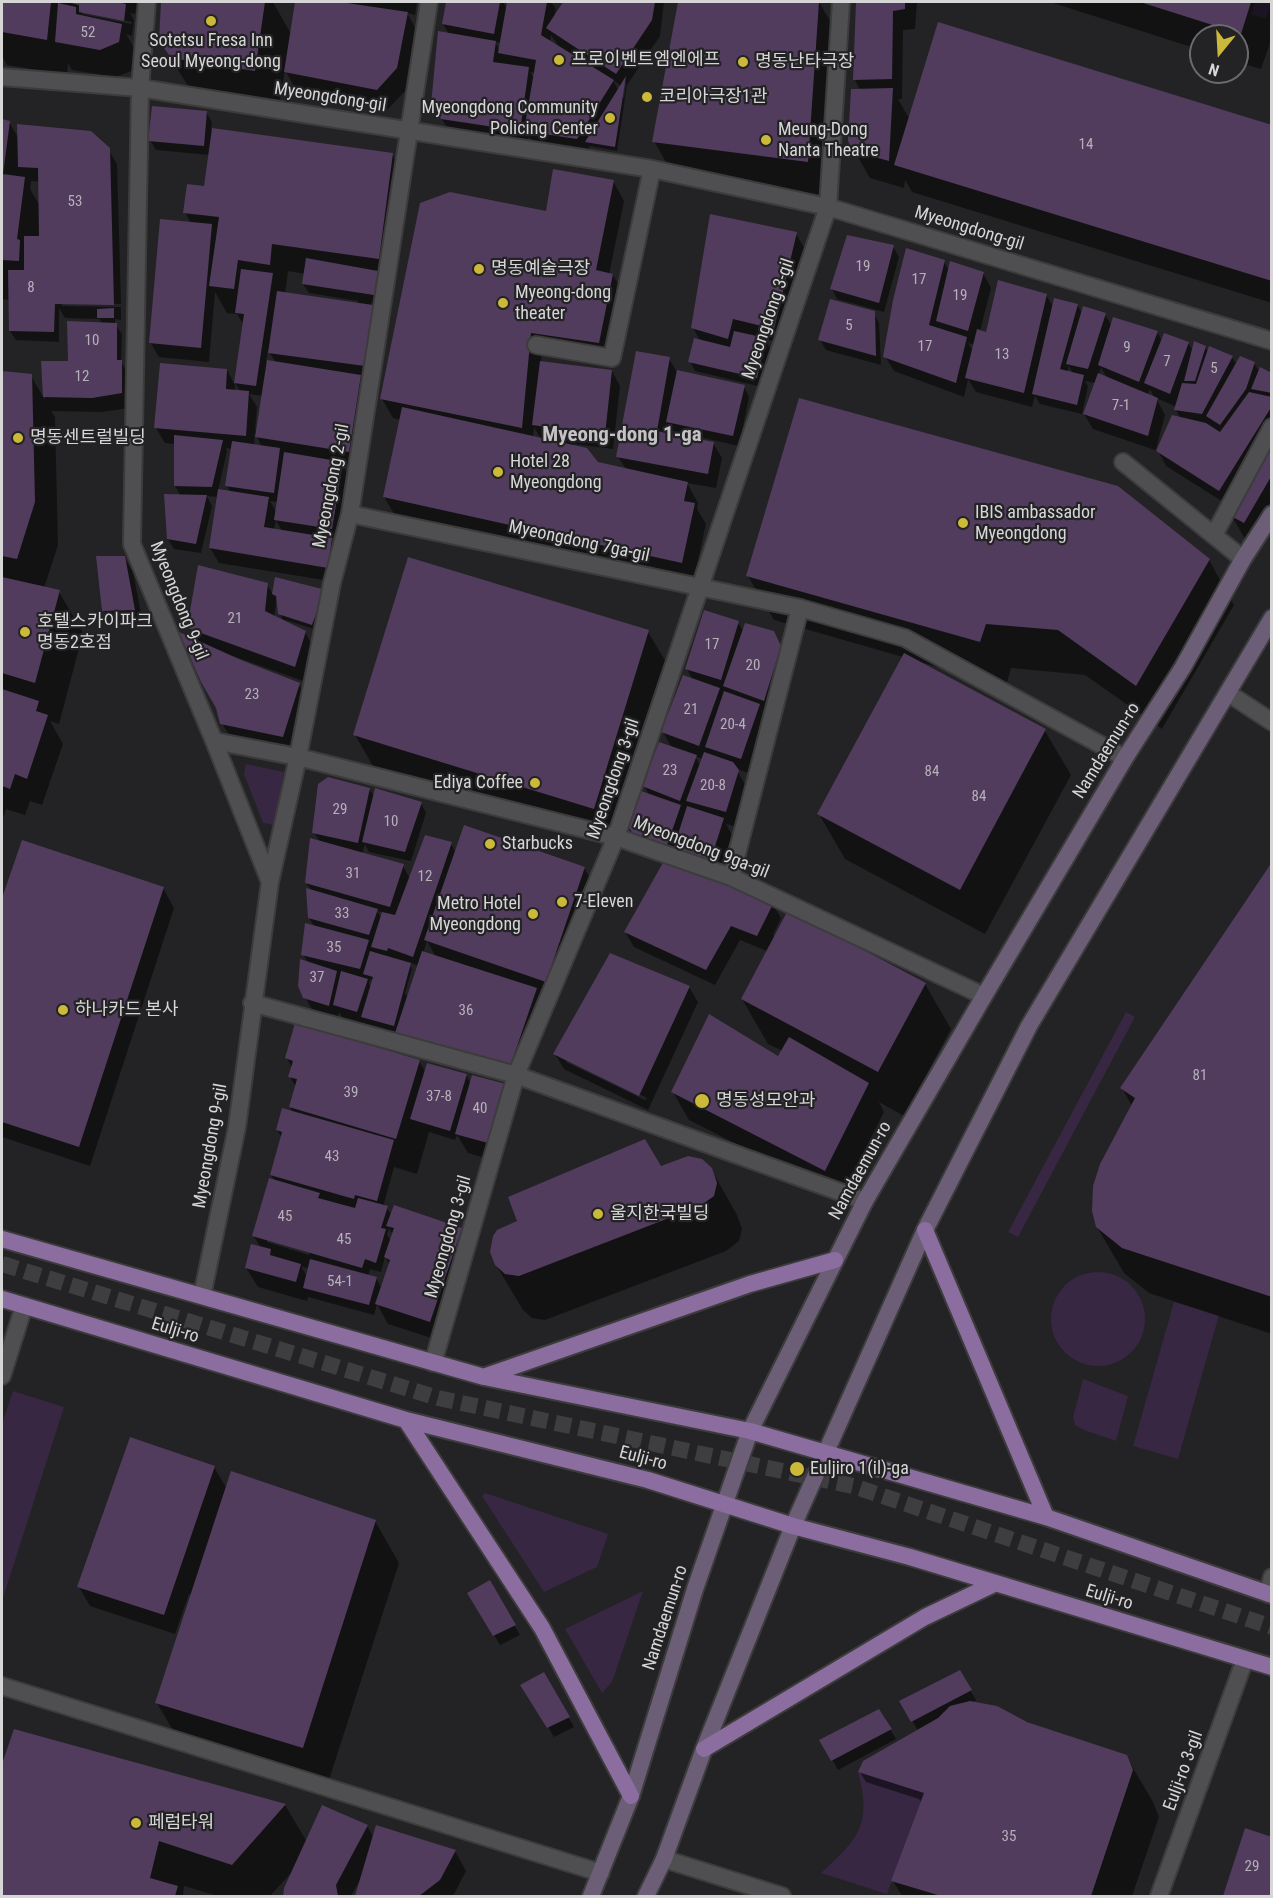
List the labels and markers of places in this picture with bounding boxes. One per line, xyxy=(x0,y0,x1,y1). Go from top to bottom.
marker: Sotetsu Fresa Inn Seoul Myeong-dong xyxy=(204,14,218,28)
place label: Sotetsu Fresa Inn Seoul Myeong-dong xyxy=(141,30,281,72)
place label: 프로이벤트엠엔에프 xyxy=(571,49,720,71)
place label: 명동난타극장 xyxy=(755,51,854,73)
marker: 프로이벤트엠엔에프 xyxy=(552,53,566,67)
marker: 명동난타극장 xyxy=(736,55,750,69)
place label: 코리아극장1관 xyxy=(659,86,767,108)
marker: 코리아극장1관 xyxy=(640,90,654,104)
place label: Myeongdong Community Policing Center xyxy=(422,97,598,140)
marker: Myeongdong Community Policing Center xyxy=(603,111,617,125)
place label: Meung-Dong Nanta Theatre xyxy=(778,119,879,162)
marker: Meung-Dong Nanta Theatre xyxy=(759,133,773,147)
place label: 명동예술극장 xyxy=(491,258,590,280)
marker: 명동예술극장 xyxy=(472,262,486,276)
place label: Myeong-dong theater xyxy=(515,282,611,324)
marker: Myeong-dong theater xyxy=(496,296,510,310)
place label: 명동센트럴빌딩 xyxy=(30,427,146,449)
marker: 명동센트럴빌딩 xyxy=(11,431,25,445)
place label: Hotel 28 Myeongdong xyxy=(510,451,602,494)
marker: Hotel 28 Myeongdong xyxy=(491,465,505,479)
place label: IBIS ambassador Myeongdong xyxy=(975,502,1095,544)
marker: IBIS ambassador Myeongdong xyxy=(956,516,970,530)
place label: 호텔스카이파크 명동2호점 xyxy=(37,611,153,654)
marker: 호텔스카이파크 명동2호점 xyxy=(18,625,32,639)
place label: Ediya Coffee xyxy=(434,772,523,794)
marker: Ediya Coffee xyxy=(528,776,542,790)
place label: Starbucks xyxy=(502,833,573,855)
marker: Starbucks xyxy=(483,837,497,851)
place label: 7-Eleven xyxy=(574,891,633,913)
place label: Metro Hotel Myeongdong xyxy=(429,893,521,936)
marker: 7-Eleven xyxy=(555,895,569,909)
marker: Metro Hotel Myeongdong xyxy=(526,907,540,921)
place label: 하나카드 본사 xyxy=(75,999,178,1021)
marker: 하나카드 본사 xyxy=(56,1003,70,1017)
place label: 명동성모안과 xyxy=(716,1090,815,1112)
marker: 명동성모안과 xyxy=(693,1092,711,1110)
place label: 울지한국빌딩 xyxy=(610,1203,709,1225)
marker: 울지한국빌딩 xyxy=(591,1207,605,1221)
place label: Euljiro 1(il)-ga xyxy=(810,1458,909,1480)
marker: Euljiro 1(il)-ga xyxy=(788,1460,806,1478)
place label: 페럼타워 xyxy=(148,1812,214,1834)
marker: 페럼타워 xyxy=(129,1816,143,1830)

